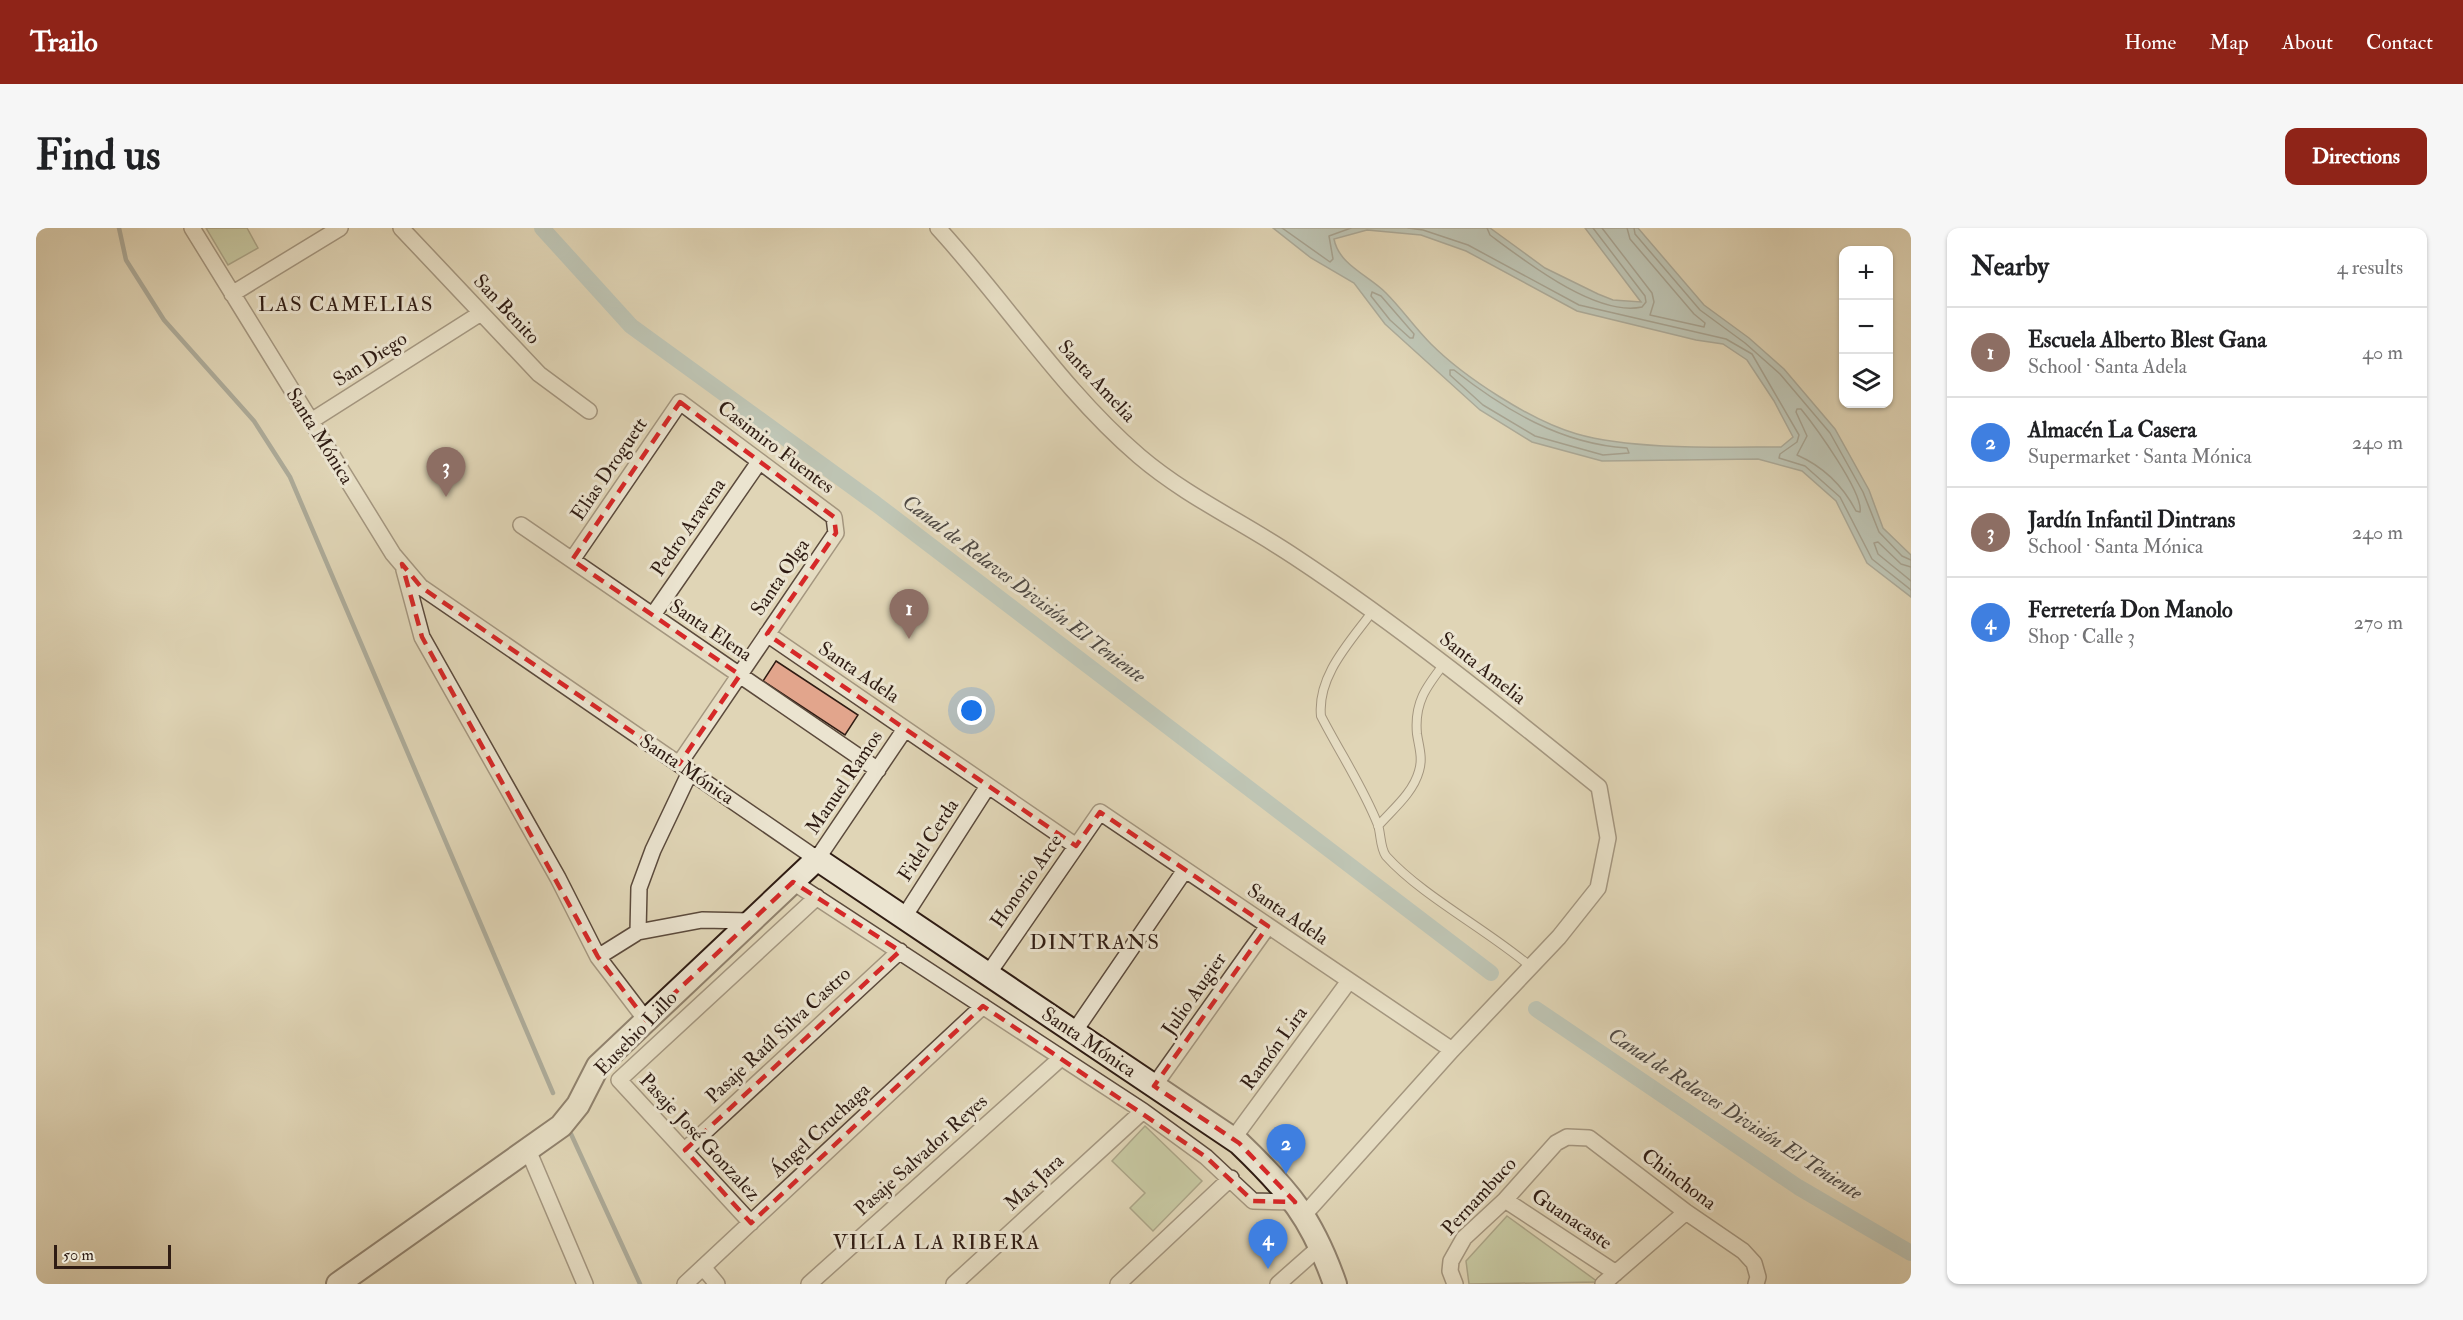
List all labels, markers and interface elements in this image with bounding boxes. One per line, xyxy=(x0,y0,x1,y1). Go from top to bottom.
text: Trailo xyxy=(30,25,98,60)
text: Home xyxy=(2124,29,2176,56)
text: Map xyxy=(2209,29,2249,56)
text: About xyxy=(2282,29,2333,56)
text: Contact xyxy=(2366,29,2433,56)
button: Directions xyxy=(2285,128,2427,185)
text: Find us xyxy=(36,130,160,182)
map controls xyxy=(1839,246,1893,408)
button: + xyxy=(1839,246,1893,300)
text: Nearby xyxy=(1971,251,2049,283)
text: 4 results xyxy=(2337,255,2403,280)
street label: San Benito xyxy=(468,269,546,349)
district label: LAS CAMELIAS xyxy=(258,291,434,318)
button: − xyxy=(1839,300,1893,354)
street label: San Diego xyxy=(328,326,412,392)
text: Escuela Alberto Blest Gana xyxy=(2028,326,2266,354)
street label: Santa Amelia xyxy=(1053,335,1142,428)
text: 1 xyxy=(1987,340,1994,365)
text: 40 m xyxy=(2362,340,2403,365)
button: layers xyxy=(1839,354,1893,408)
text: School · Santa Adela xyxy=(2028,354,2187,379)
street label: Santa Mónica xyxy=(281,383,360,489)
street label: Casimiro Fuentes xyxy=(713,395,839,499)
street label: Elias Droguett xyxy=(565,412,653,525)
text: Almacén La Casera xyxy=(2028,416,2196,444)
text: 2 xyxy=(1985,430,1996,455)
text: 240 m xyxy=(2352,430,2403,455)
text: Supermarket · Santa Mónica xyxy=(2028,444,2252,469)
pin: 3 xyxy=(426,448,466,497)
street label: Pedro Aravena xyxy=(645,473,731,581)
water label: Canal de Relaves División El Teniente xyxy=(897,488,1152,690)
text: Jardín Infantil Dintrans xyxy=(2028,506,2235,534)
text: 3 xyxy=(1987,520,1994,545)
text: 240 m xyxy=(2352,520,2403,545)
street label: Santa Olga xyxy=(745,533,815,620)
text: School · Santa Mónica xyxy=(2028,534,2203,559)
pin: 1 xyxy=(890,590,928,639)
street label: Santa Elena xyxy=(665,593,758,667)
text: Ferretería Don Manolo xyxy=(2028,596,2233,624)
text: 4 xyxy=(1985,610,1996,635)
text: 270 m xyxy=(2354,610,2403,635)
text: Shop · Calle 3 xyxy=(2028,624,2135,649)
street label: Santa Amelia xyxy=(1434,626,1532,710)
street label: Santa Adela xyxy=(814,636,905,709)
your location xyxy=(957,696,986,725)
street label: Manuel Ramos xyxy=(800,725,888,839)
street label: Santa Mónica xyxy=(635,728,740,810)
street label: Fidel Cerda xyxy=(892,793,964,886)
street label: Honorio Arce xyxy=(985,829,1067,933)
street label: Santa Adela xyxy=(1243,878,1334,951)
district label: DINTRANS xyxy=(1030,929,1160,956)
street label: Julio Augier xyxy=(1156,947,1232,1041)
street label: Pasaje Raúl Silva Castro xyxy=(700,961,856,1109)
street label: Eusebio Lillo xyxy=(589,985,683,1081)
street label: Santa Mónica xyxy=(1037,1001,1142,1083)
street label: Ramón Lira xyxy=(1235,1001,1313,1095)
water label: Canal de Relaves División El Teniente xyxy=(1603,1021,1868,1207)
street label: Pasaje José Gonzalez xyxy=(634,1068,766,1207)
street label: Ángel Cruchaga xyxy=(763,1076,876,1183)
street label: Pasaje Salvador Reyes xyxy=(849,1089,993,1221)
pin: 2 xyxy=(1266,1124,1306,1174)
street label: Chinchona xyxy=(1637,1143,1722,1216)
street label: Max Jara xyxy=(999,1148,1069,1216)
street label: Pernambuco xyxy=(1436,1151,1522,1241)
street label: Guanacaste xyxy=(1527,1183,1617,1255)
pin: 4 xyxy=(1248,1220,1288,1269)
district label: VILLA LA RIBERA xyxy=(833,1229,1041,1256)
scale bar xyxy=(54,1242,171,1270)
text: 50 m xyxy=(63,1245,94,1265)

